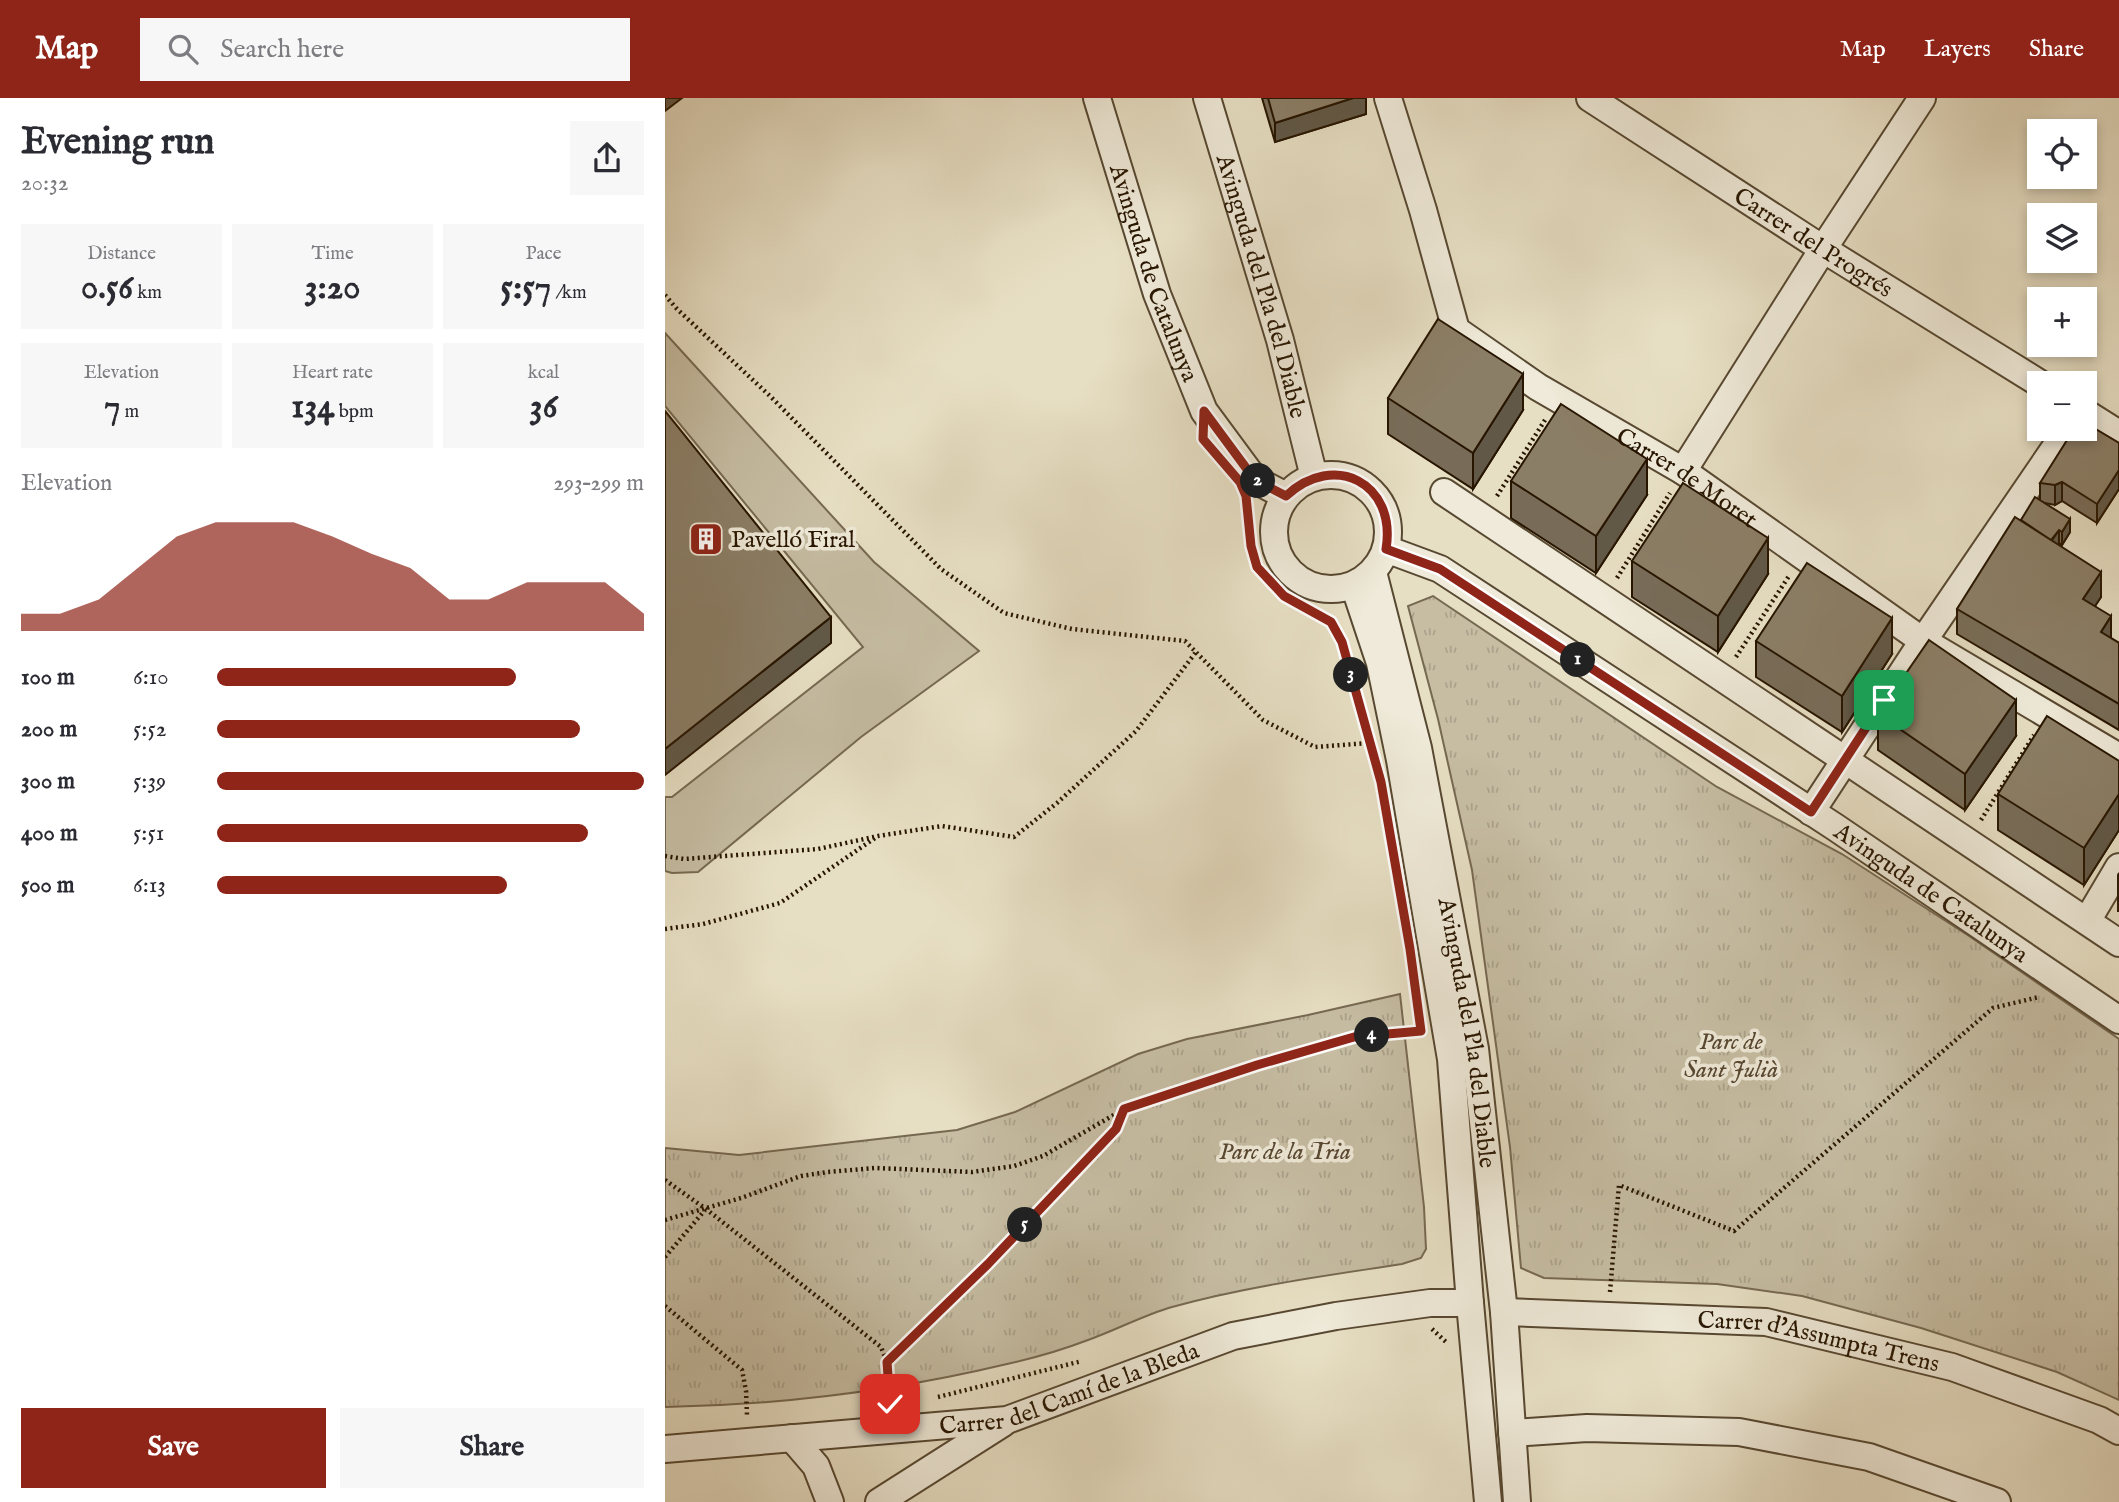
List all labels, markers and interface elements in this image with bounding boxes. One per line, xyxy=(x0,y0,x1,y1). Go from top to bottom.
search box xyxy=(140,18,630,81)
text: Map xyxy=(35,28,98,70)
icon: search xyxy=(164,30,202,68)
text: Search here xyxy=(220,33,344,66)
text: Map xyxy=(1840,34,1886,65)
text: Layers xyxy=(1924,34,1991,65)
text: Share xyxy=(2029,34,2084,65)
text: Evening run xyxy=(21,119,215,167)
map controls xyxy=(2027,119,2097,441)
button: locate xyxy=(2027,119,2097,189)
button: share xyxy=(570,121,644,195)
street label: Avinguda del Pla del Diable xyxy=(1208,150,1313,422)
street label: Avinguda de Catalunya xyxy=(1101,160,1205,387)
text: 20:32 xyxy=(21,169,69,198)
street label: Carrer del Progrés xyxy=(1727,181,1898,305)
button: layers xyxy=(2027,203,2097,273)
text: Distance xyxy=(87,242,156,266)
text: Time xyxy=(311,242,354,266)
text: Pace xyxy=(526,242,561,266)
text: 0.56 xyxy=(81,266,133,311)
text: 3:20 xyxy=(305,266,360,311)
text: 5:57 xyxy=(500,266,551,311)
text: km xyxy=(133,281,162,305)
text: /km xyxy=(551,281,587,305)
button: + xyxy=(2027,287,2097,357)
text: Elevation xyxy=(84,361,159,385)
text: Heart rate xyxy=(292,361,373,385)
text: kcal xyxy=(528,361,559,385)
button: − xyxy=(2027,371,2097,441)
text: 7 xyxy=(104,385,120,430)
text: 134 xyxy=(291,385,335,430)
text: 36 xyxy=(530,385,557,430)
text: m xyxy=(120,400,139,424)
text: bpm xyxy=(335,400,374,424)
street label: Carrer de Moret xyxy=(1610,422,1763,536)
pin: 2 xyxy=(1241,464,1275,498)
text: 2 xyxy=(1253,468,1262,492)
text: Elevation xyxy=(21,469,112,498)
text: 293–299 m xyxy=(553,469,644,498)
building icon: Pavelló Firal xyxy=(687,520,725,558)
place label: Pavelló Firal xyxy=(731,525,855,556)
pin: 1 xyxy=(1560,642,1595,678)
text: 1 xyxy=(1574,647,1581,671)
pin: 3 xyxy=(1333,658,1369,692)
text: 3 xyxy=(1347,662,1354,686)
text: 100 m xyxy=(21,663,75,692)
text: 6:10 xyxy=(133,663,169,692)
pin xyxy=(1854,670,1914,730)
icon: arrive xyxy=(1865,681,1903,719)
text: 200 m xyxy=(21,715,77,744)
text: 5:52 xyxy=(133,715,166,744)
text: 300 m xyxy=(21,767,75,796)
text: 5:39 xyxy=(133,767,166,796)
street label: Avinguda de Catalunya xyxy=(1827,816,2034,971)
text: 400 m xyxy=(21,819,78,848)
text: 5:51 xyxy=(133,819,164,848)
text: 500 m xyxy=(21,871,75,900)
text: 6:13 xyxy=(133,871,166,900)
street label: Avinguda del Pla del Diable xyxy=(1430,895,1502,1170)
pin: 4 xyxy=(1355,1018,1389,1052)
text: 4 xyxy=(1367,1022,1376,1046)
park label: Parc de Sant Julià xyxy=(1684,1027,1778,1086)
park label: Parc de la Tria xyxy=(1219,1137,1351,1168)
pin: 5 xyxy=(1007,1208,1043,1242)
text: 5 xyxy=(1021,1212,1028,1236)
street label: Carrer d'Assumpta Trens xyxy=(1697,1305,1942,1380)
street label: Carrer del Camí de la Bleda xyxy=(938,1336,1204,1443)
pin xyxy=(860,1374,920,1434)
icon: check xyxy=(871,1385,909,1423)
button: Save xyxy=(21,1408,326,1488)
button: Share xyxy=(340,1408,644,1488)

